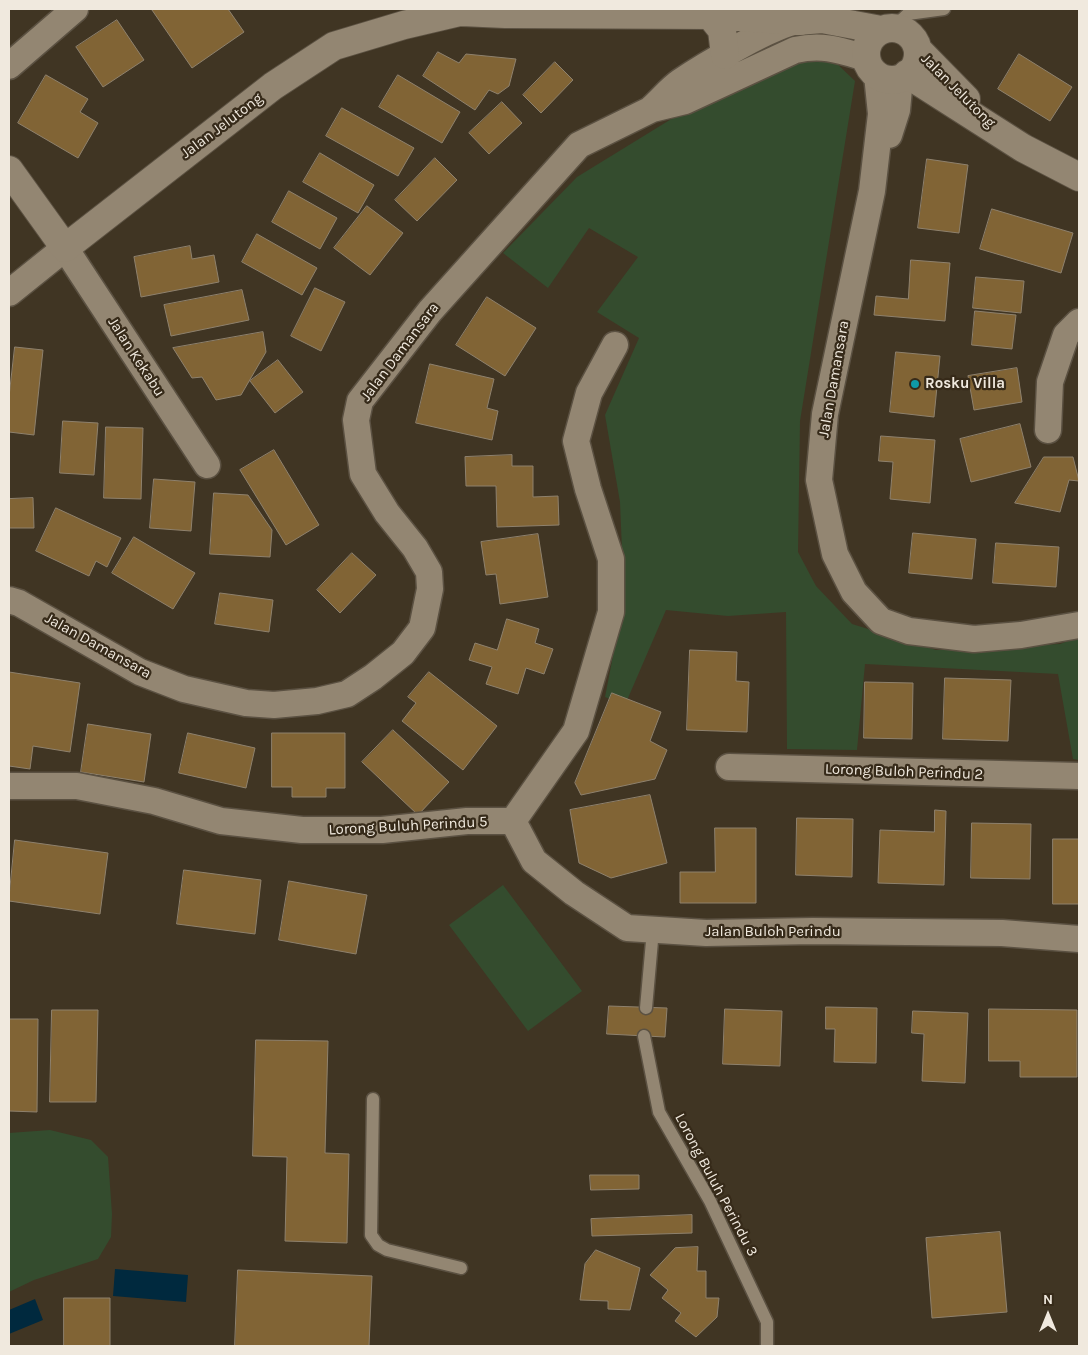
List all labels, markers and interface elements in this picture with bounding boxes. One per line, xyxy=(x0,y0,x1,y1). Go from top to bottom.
street label: Jalan Jelutong xyxy=(917,50,999,132)
street label: Jalan Jelutong xyxy=(178,89,266,163)
street label: Jalan Damansara xyxy=(357,299,443,405)
street label: Jalan Kekabu xyxy=(104,314,168,400)
street label: Jalan Damansara xyxy=(815,319,853,439)
place label: Rosku Villa xyxy=(925,375,1005,393)
marker: Rosku Villa xyxy=(909,378,921,390)
street label: Jalan Damansara xyxy=(42,609,154,683)
street label: Lorong Buloh Perindu 2 xyxy=(824,760,984,784)
street label: Lorong Buluh Perindu 5 xyxy=(328,813,488,839)
street label: Jalan Buloh Perindu xyxy=(705,923,841,941)
street label: Lorong Buluh Perindu 3 xyxy=(671,1110,761,1260)
north arrow xyxy=(1023,1290,1073,1340)
text: N xyxy=(1043,1291,1053,1308)

